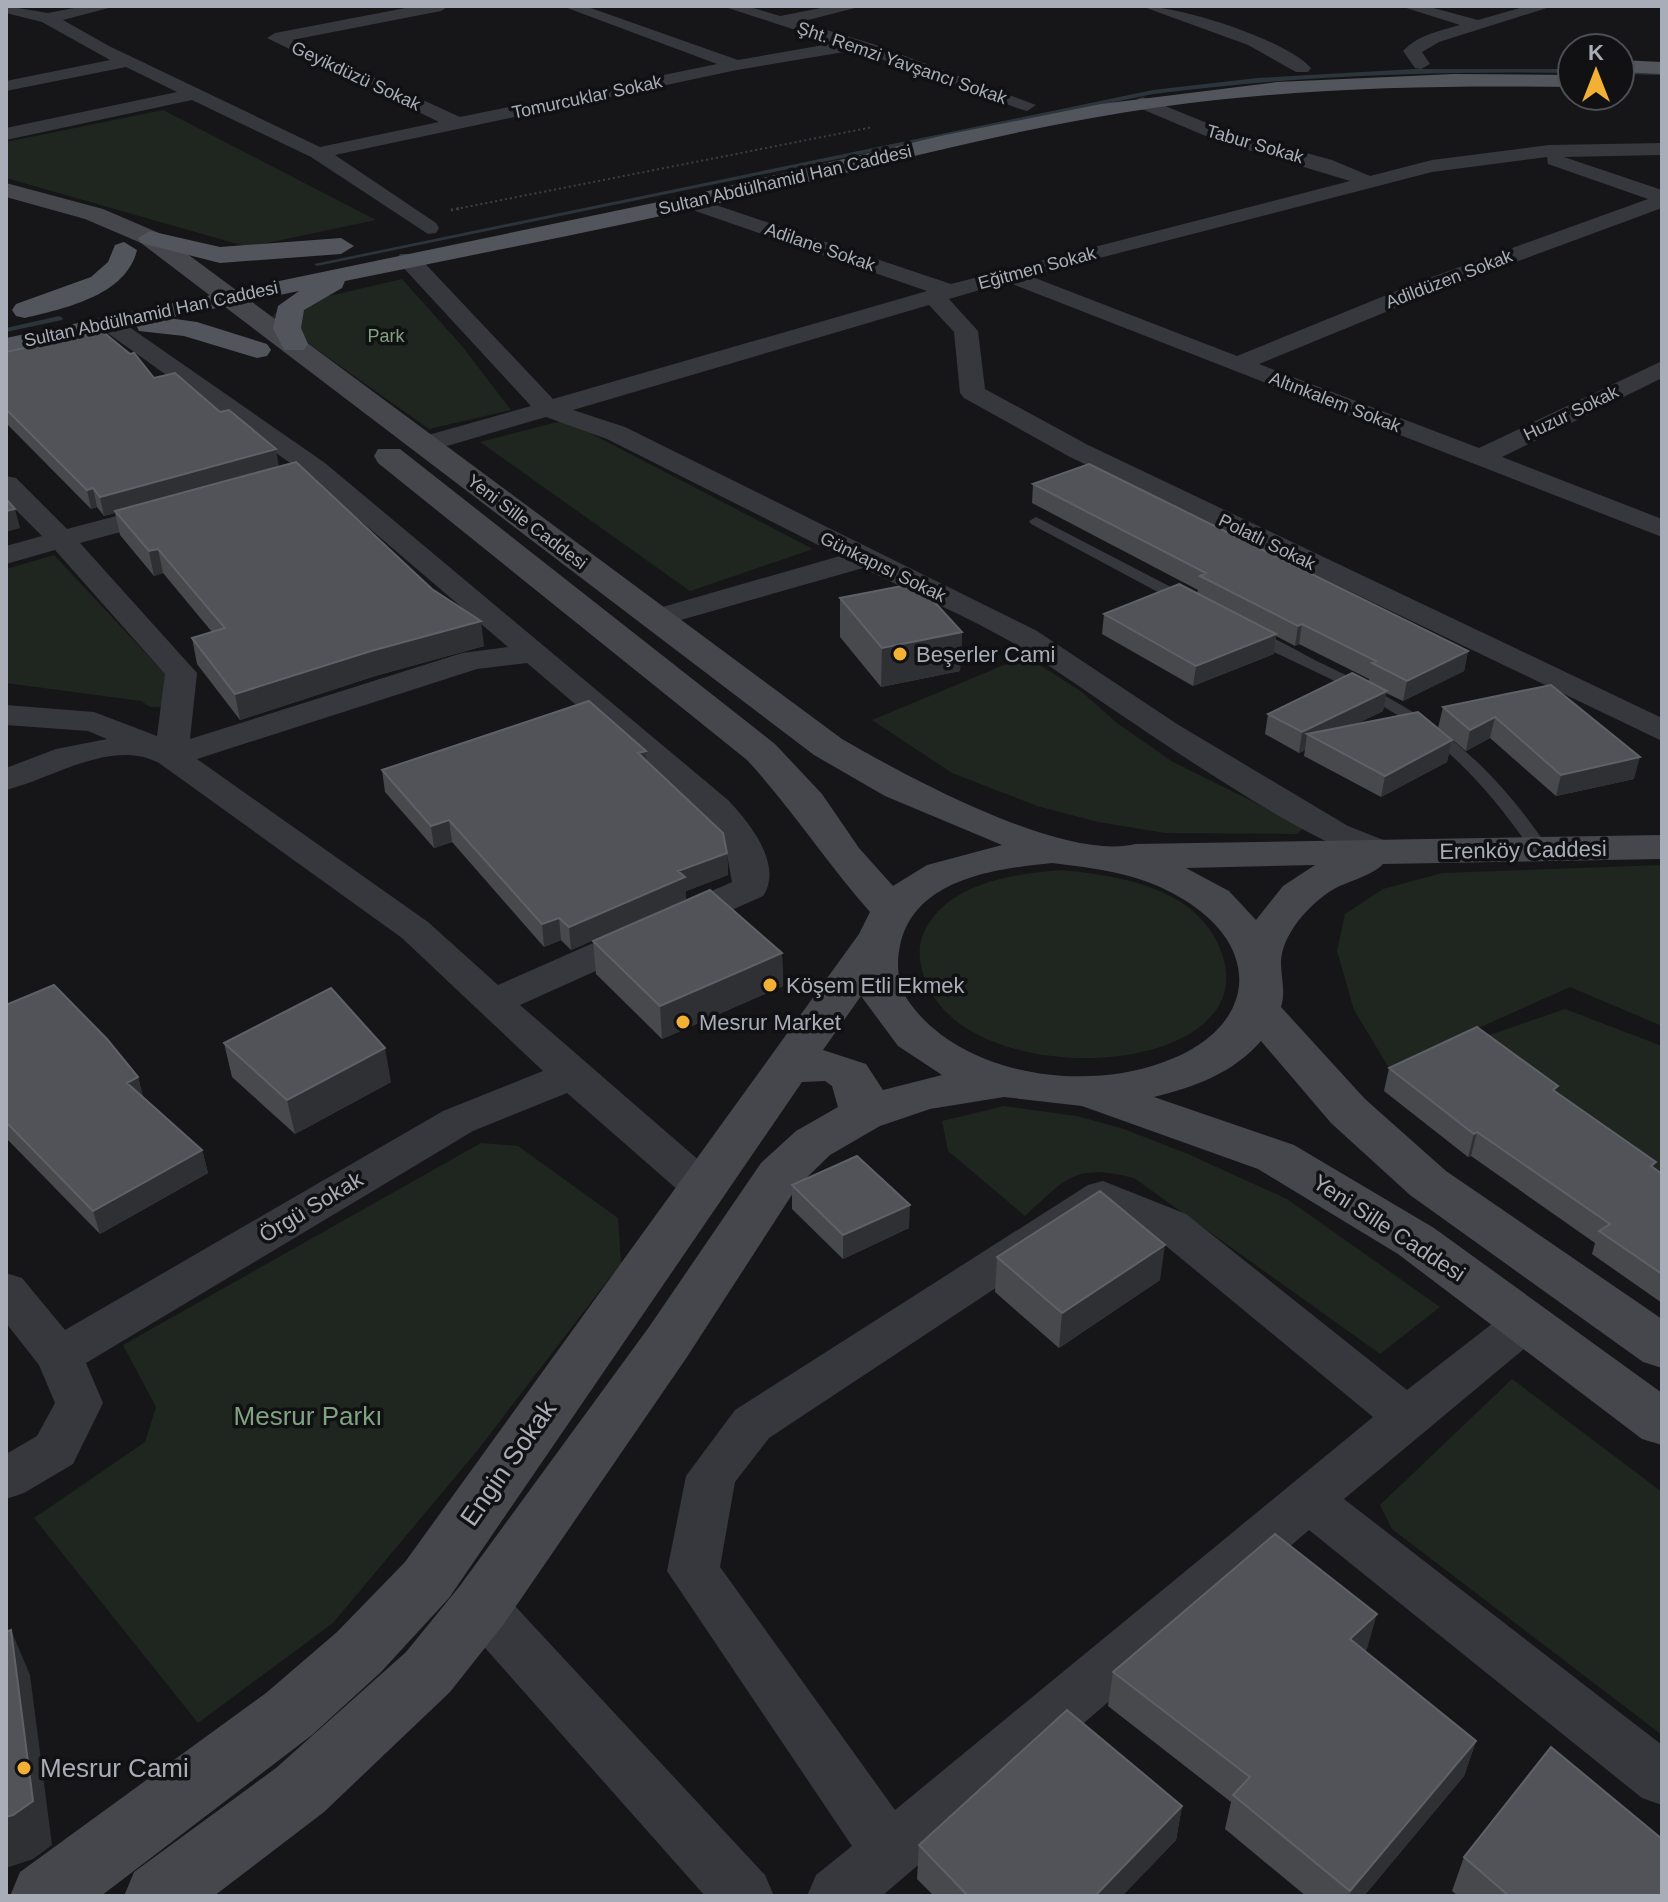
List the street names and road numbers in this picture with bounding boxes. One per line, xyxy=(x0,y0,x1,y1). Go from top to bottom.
street label: Şht. Remzi Yavşancı Sokak xyxy=(795,18,1010,109)
street label: Geyikdüzü Sokak xyxy=(288,37,425,115)
street label: Tomurcuklar Sokak xyxy=(510,71,665,123)
street label: Tabur Sokak xyxy=(1204,121,1307,168)
street label: Sultan Abdülhamid Han Caddesi xyxy=(656,141,914,219)
street label: Adilane Sokak xyxy=(762,219,879,276)
street label: Eğitmen Sokak xyxy=(976,242,1099,293)
street label: Adildüzen Sokak xyxy=(1383,245,1516,312)
street label: Sultan Abdülhamid Han Caddesi xyxy=(22,277,280,351)
street label: Altınkalem Sokak xyxy=(1267,368,1404,437)
street label: Huzur Sokak xyxy=(1520,381,1623,445)
street label: Yeni Sille Caddesi xyxy=(463,471,591,573)
street label: Polatlı Sokak xyxy=(1215,510,1319,574)
street label: Günkapısı Sokak xyxy=(817,528,950,606)
street label: Erenköy Caddesi xyxy=(1439,836,1607,864)
street label: Örgü Sokak xyxy=(255,1166,368,1248)
street label: Yeni Sille Caddesi xyxy=(1308,1169,1470,1287)
street label: Engin Sokak xyxy=(454,1394,563,1531)

